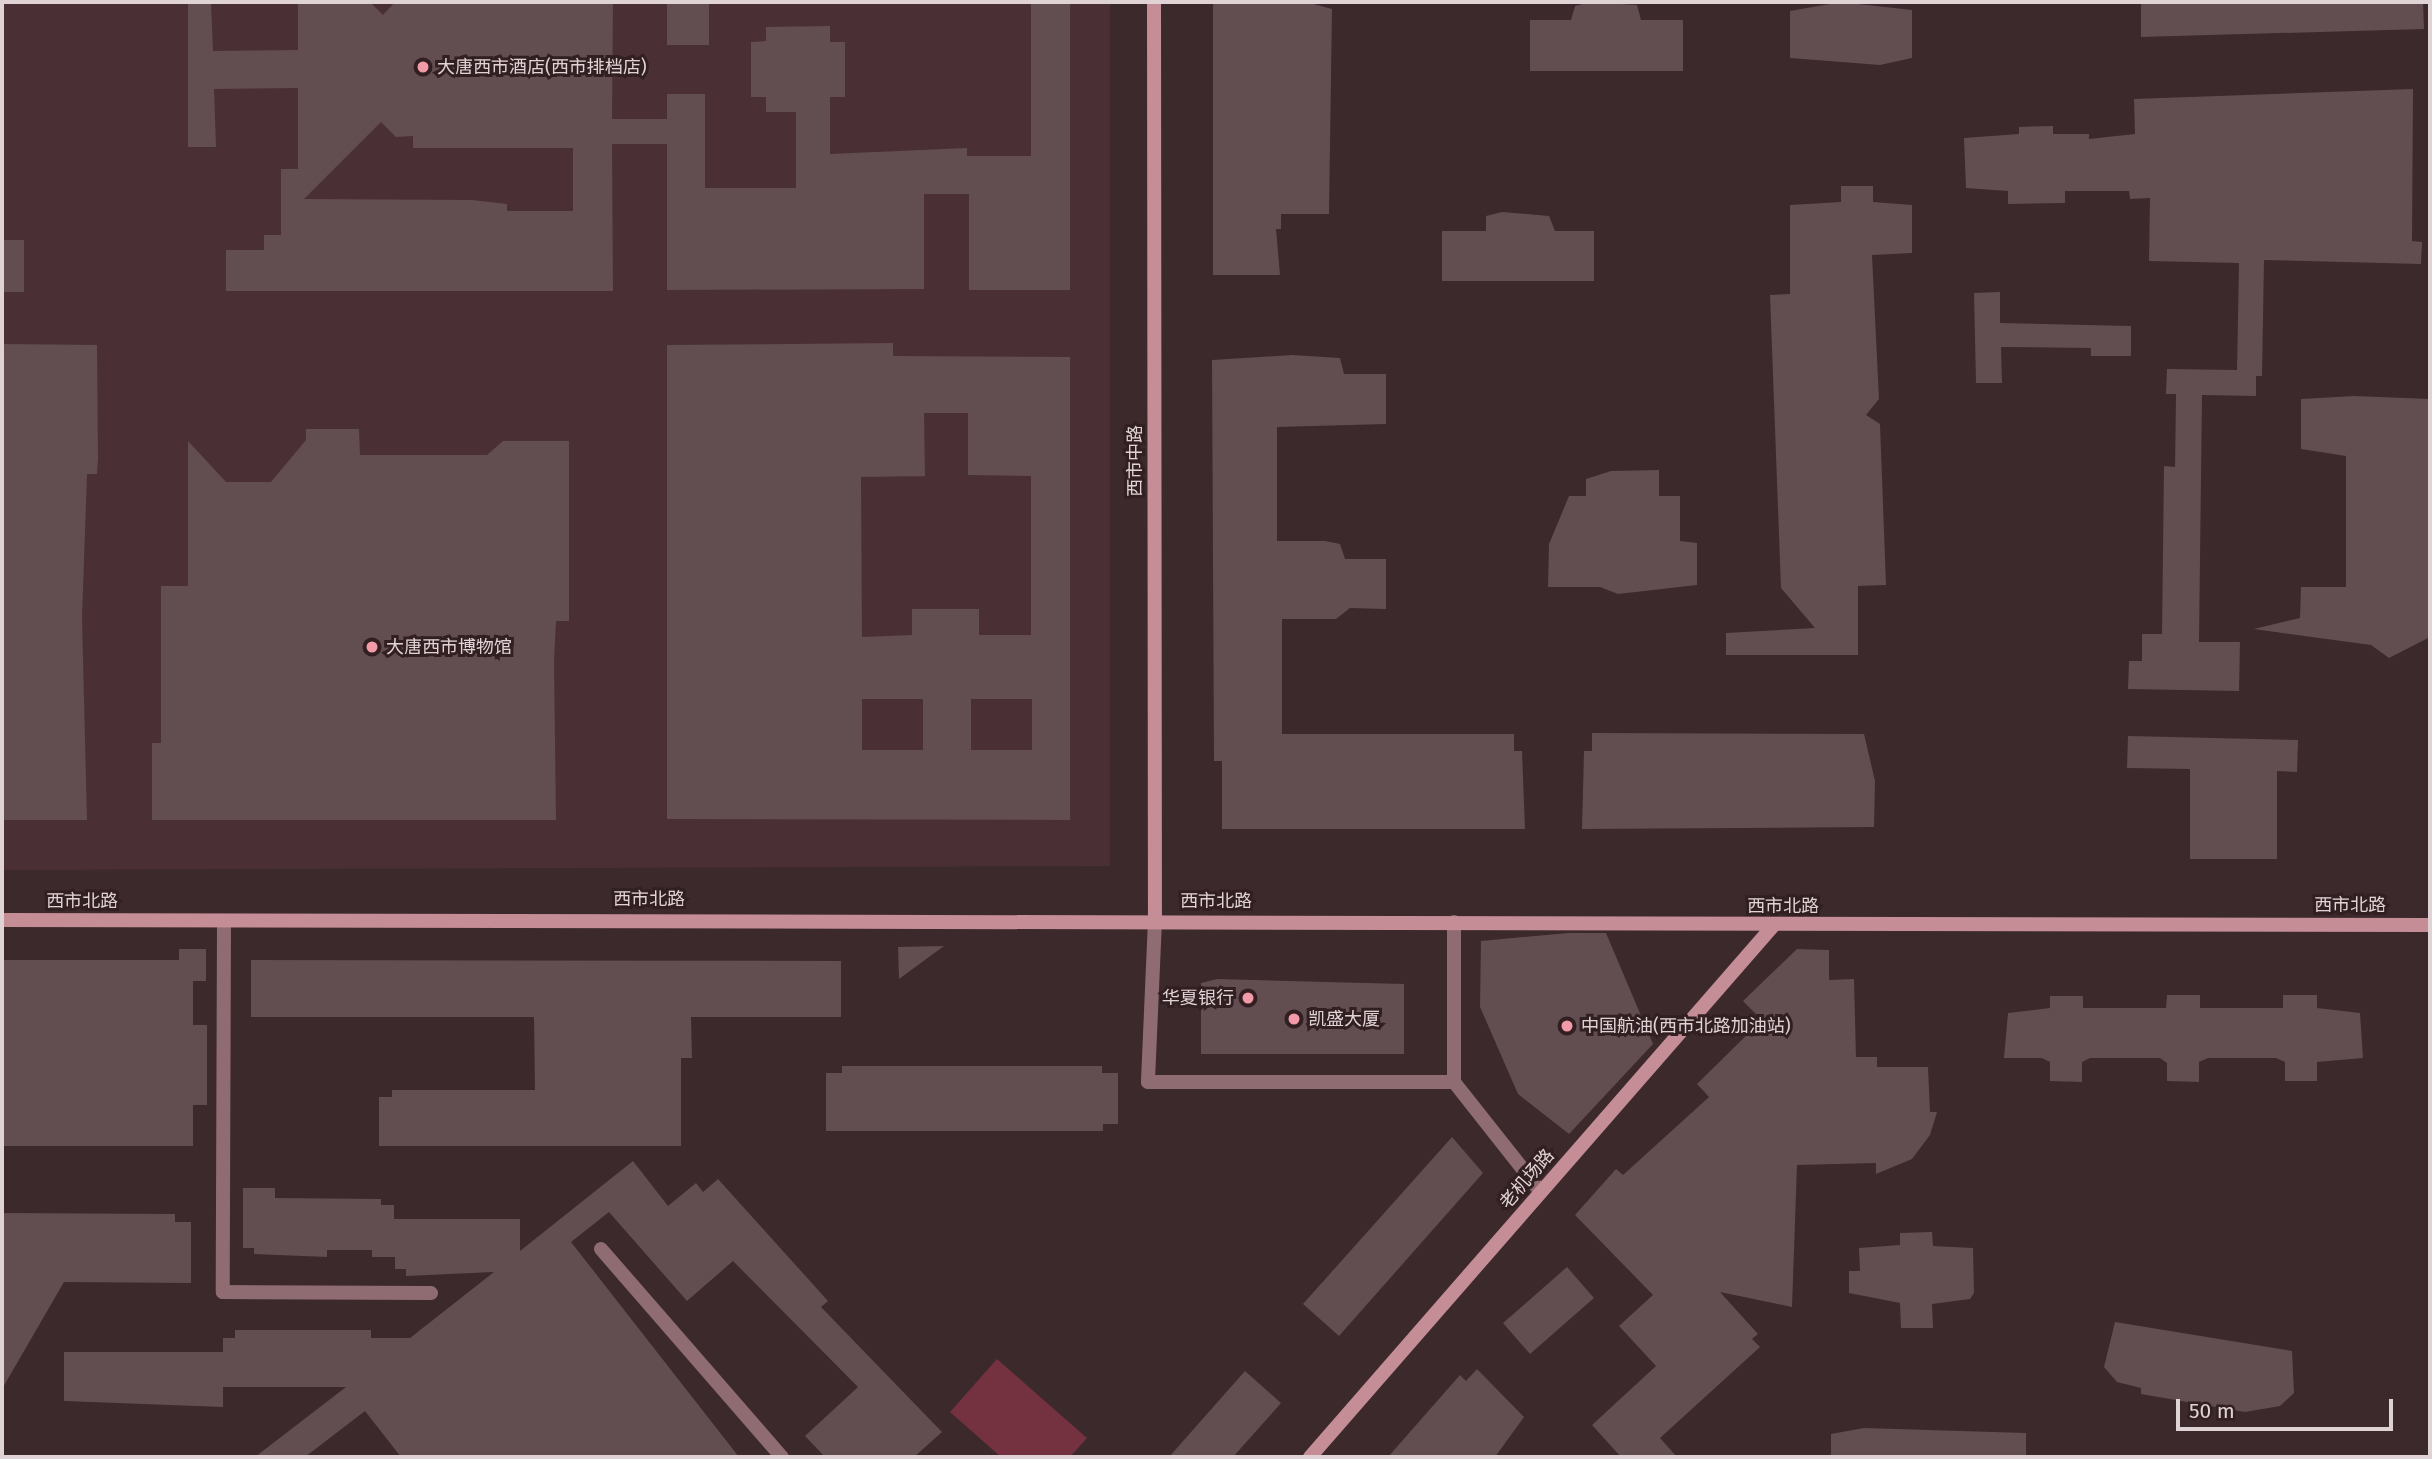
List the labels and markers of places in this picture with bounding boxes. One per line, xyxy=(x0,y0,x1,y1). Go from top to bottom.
place label: 大唐西市酒店(西市排档店) xyxy=(437,56,647,78)
marker: 大唐西市酒店(西市排档店) xyxy=(415,59,431,75)
place label: 大唐西市博物馆 xyxy=(386,636,512,658)
marker: 大唐西市博物馆 xyxy=(364,639,380,655)
place label: 华夏银行 xyxy=(1162,987,1234,1009)
marker: 华夏银行 xyxy=(1240,990,1256,1006)
place label: 凯盛大厦 xyxy=(1308,1008,1380,1030)
marker: 凯盛大厦 xyxy=(1286,1011,1302,1027)
place label: 中国航油(西市北路加油站) xyxy=(1581,1015,1791,1037)
marker: 中国航油(西市北路加油站) xyxy=(1559,1018,1575,1034)

